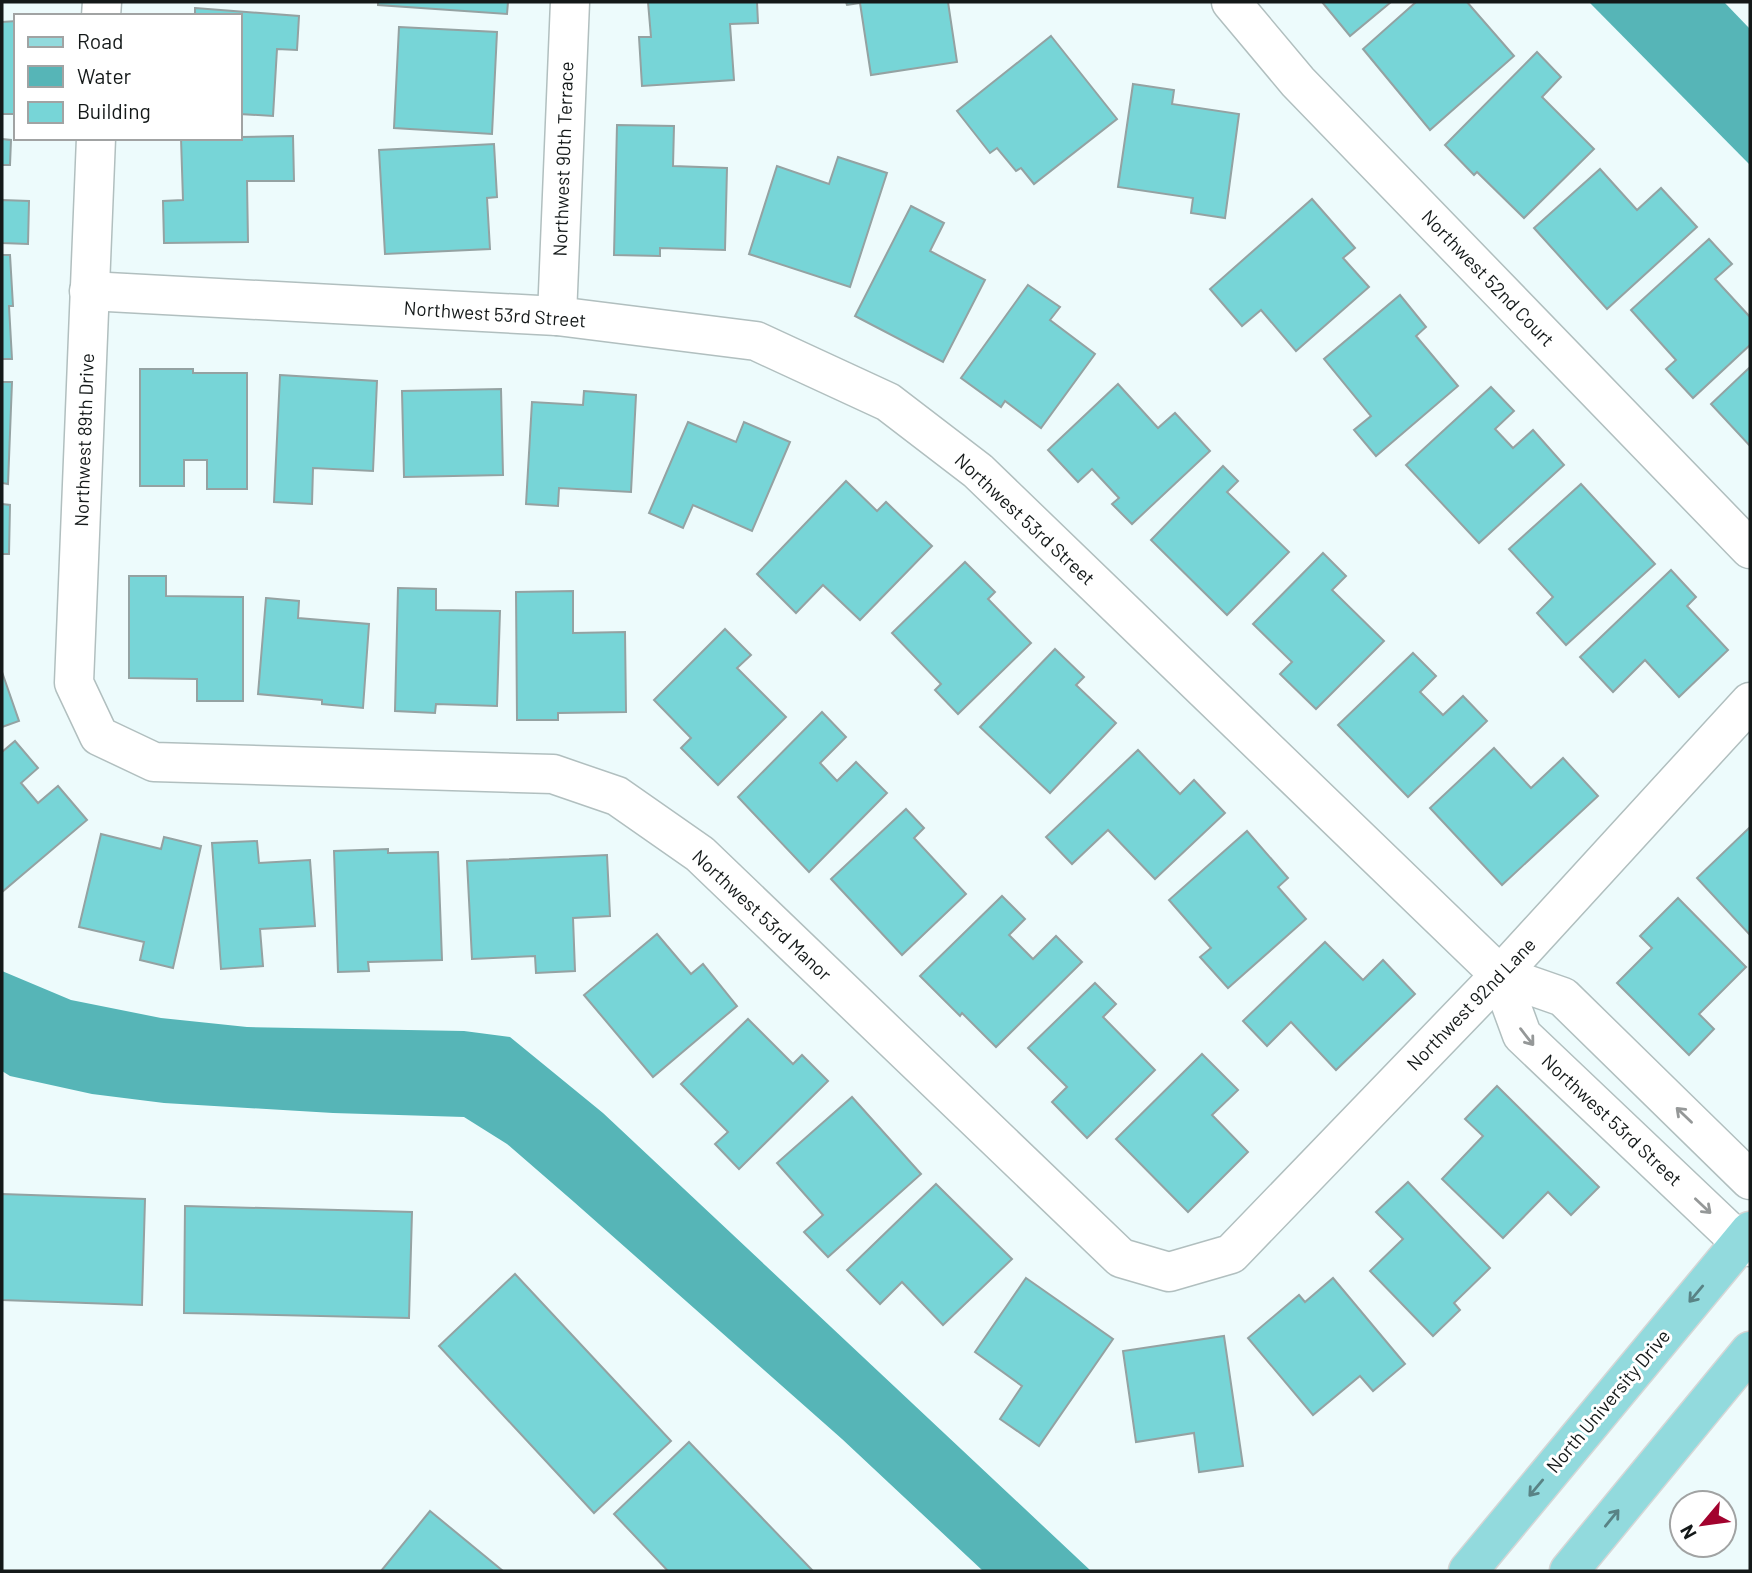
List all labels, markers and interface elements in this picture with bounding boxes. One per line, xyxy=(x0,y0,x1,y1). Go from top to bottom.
legend xyxy=(14,14,242,140)
text: Road xyxy=(77,28,123,53)
street label: Northwest 90th Terrace xyxy=(548,61,577,257)
text: Water xyxy=(77,63,132,88)
text: Building xyxy=(77,98,151,123)
street label: Northwest 52nd Court xyxy=(1417,205,1559,351)
street label: Northwest 53rd Street xyxy=(403,296,587,331)
street label: Northwest 89th Drive xyxy=(69,353,98,527)
street label: Northwest 53rd Street xyxy=(951,448,1100,589)
street label: Northwest 53rd Manor xyxy=(688,844,837,985)
street label: Northwest 92nd Lane xyxy=(1401,932,1540,1075)
one-way arrow xyxy=(1519,1028,1534,1047)
street label: Northwest 53rd Street xyxy=(1538,1049,1687,1190)
one-way arrow xyxy=(1676,1107,1693,1124)
one-way arrow xyxy=(1693,1197,1711,1214)
one-way arrow xyxy=(1688,1285,1704,1303)
street label: North University Drive xyxy=(1541,1324,1674,1477)
one-way arrow xyxy=(1528,1479,1544,1497)
north arrow xyxy=(1668,1489,1738,1559)
one-way arrow xyxy=(1604,1510,1619,1528)
text: N xyxy=(1675,1521,1701,1544)

